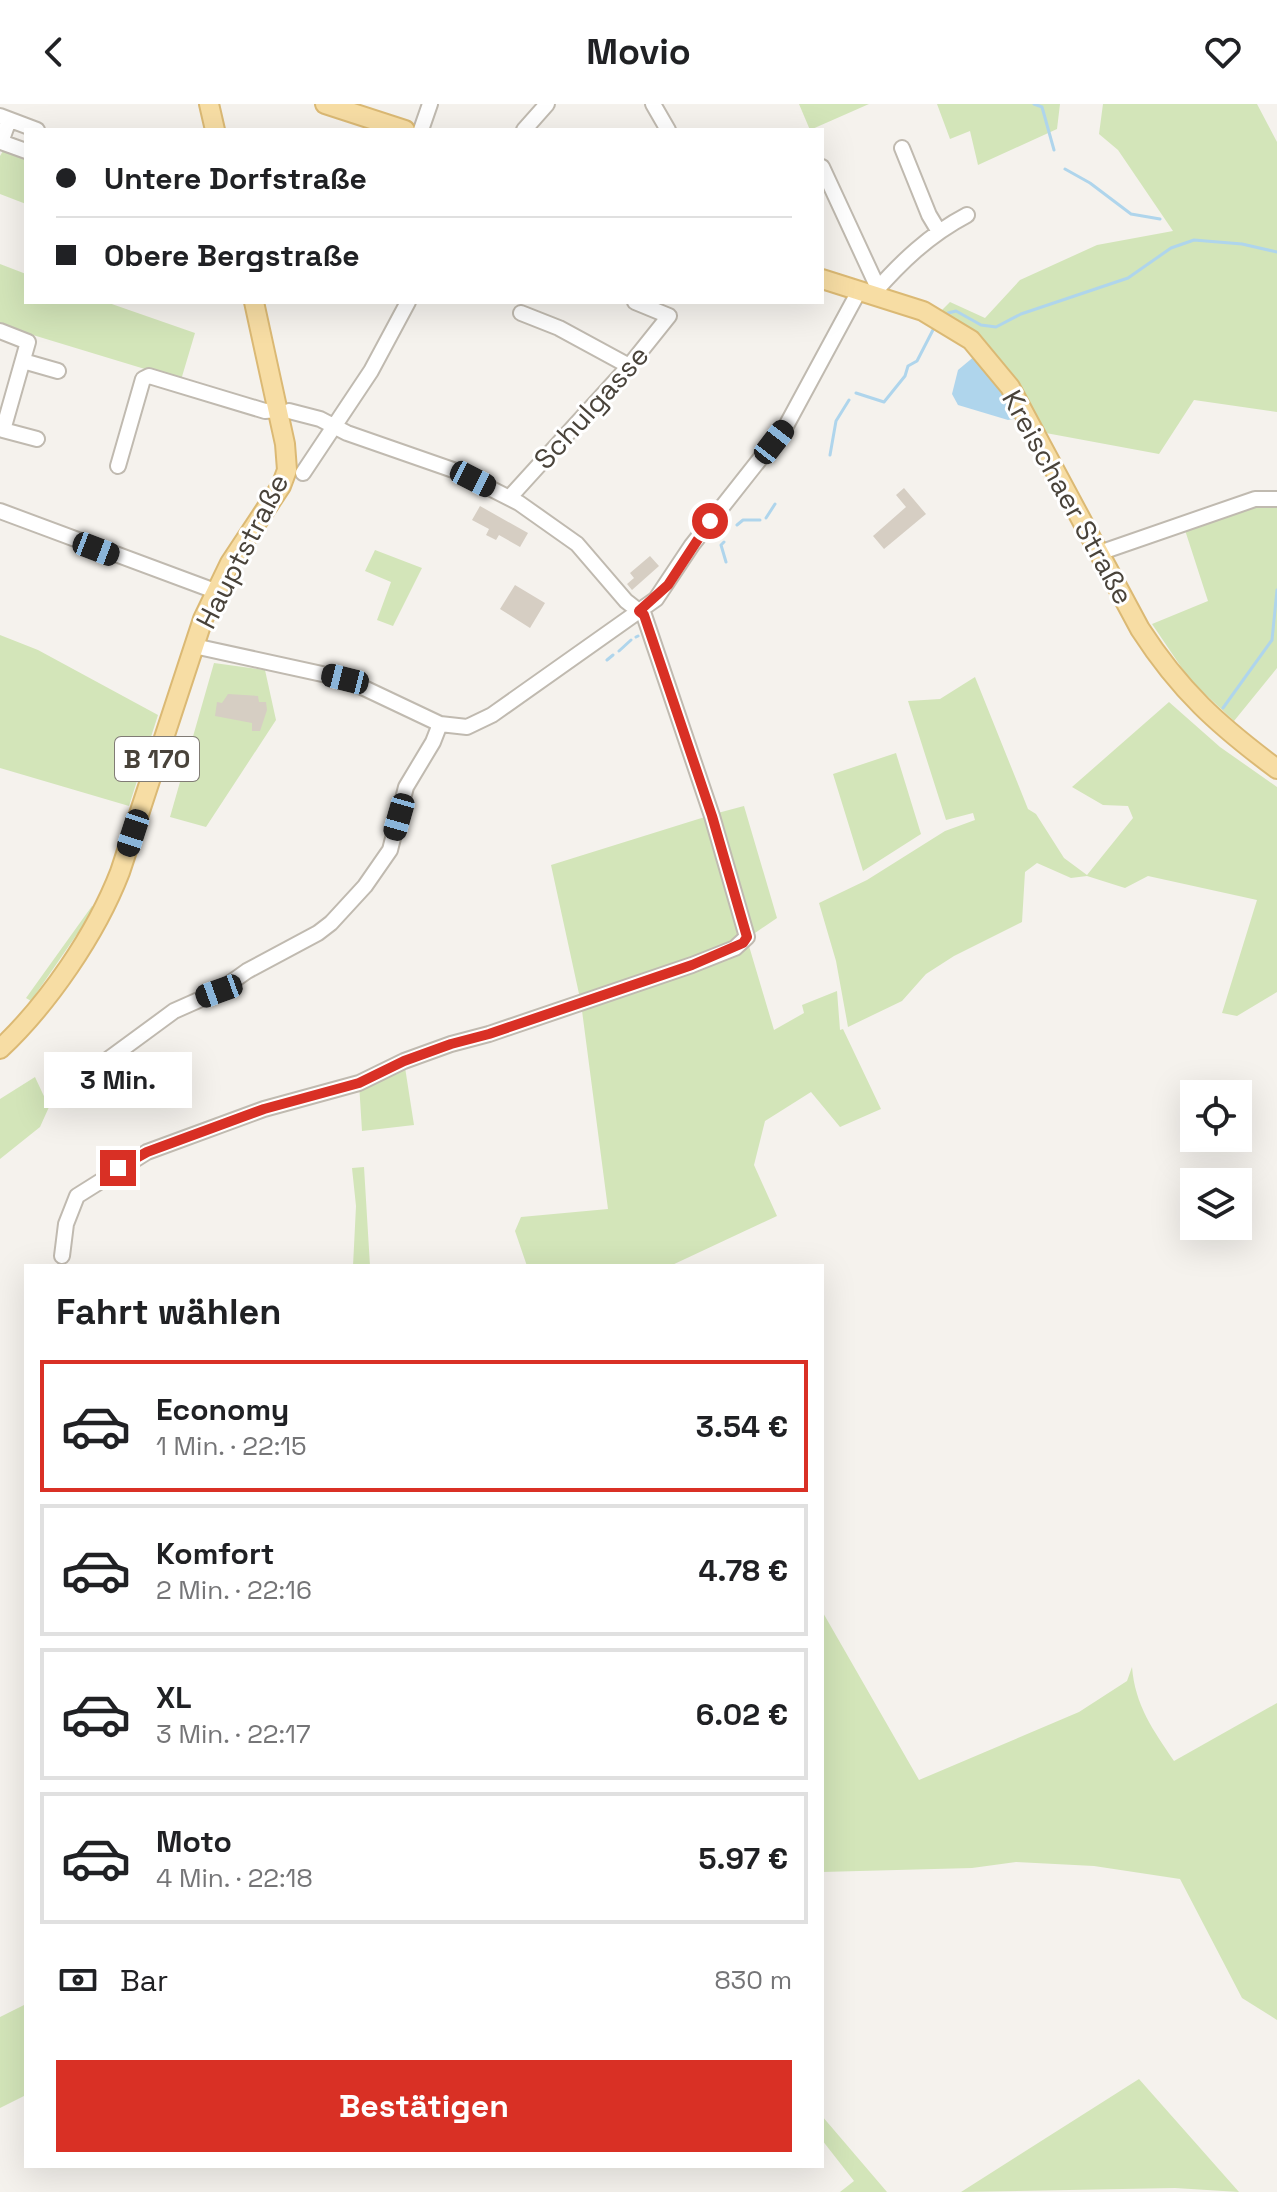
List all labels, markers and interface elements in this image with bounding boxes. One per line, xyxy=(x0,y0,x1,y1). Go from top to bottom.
text: Movio xyxy=(586,29,691,75)
icon: back xyxy=(32,30,76,74)
icon: heart xyxy=(1201,30,1245,74)
text: Untere Dorfstraße xyxy=(104,159,367,198)
text: Obere Bergstraße xyxy=(104,236,360,275)
street label: Schulgasse xyxy=(526,337,656,477)
street label: Kreischaer Straße xyxy=(994,383,1142,611)
car xyxy=(750,416,798,468)
car xyxy=(446,457,500,501)
street label: Hauptstraße xyxy=(188,467,296,635)
route start xyxy=(692,503,728,539)
car xyxy=(69,529,123,569)
car xyxy=(319,662,371,696)
road number: B 170 xyxy=(115,737,199,781)
car xyxy=(381,791,417,843)
car xyxy=(114,806,152,860)
car xyxy=(192,972,246,1010)
callout: 3 Min. xyxy=(44,1052,192,1108)
text: 3 Min. xyxy=(80,1063,156,1097)
map controls xyxy=(1180,1080,1252,1240)
button: locate xyxy=(1180,1080,1252,1152)
route end xyxy=(100,1150,136,1186)
button: layers xyxy=(1180,1168,1252,1240)
text: Fahrt wählen xyxy=(56,1289,281,1335)
icon: car xyxy=(60,1390,132,1462)
text: Economy xyxy=(156,1390,289,1429)
text: 3.54 € xyxy=(696,1407,788,1446)
text: 1 Min. · 22:15 xyxy=(156,1429,307,1463)
icon: car xyxy=(60,1534,132,1606)
text: Komfort xyxy=(156,1534,274,1573)
text: 4.78 € xyxy=(698,1551,788,1590)
text: 2 Min. · 22:16 xyxy=(156,1573,312,1607)
icon: car xyxy=(60,1678,132,1750)
text: XL xyxy=(156,1678,192,1717)
text: 6.02 € xyxy=(696,1695,788,1734)
text: 3 Min. · 22:17 xyxy=(156,1717,311,1751)
icon: car xyxy=(60,1822,132,1894)
text: Moto xyxy=(156,1822,232,1861)
text: 5.97 € xyxy=(699,1839,788,1878)
text: 4 Min. · 22:18 xyxy=(156,1861,313,1895)
icon: cash xyxy=(56,1958,100,2002)
text: Bar xyxy=(120,1961,168,2000)
text: 830 m xyxy=(714,1963,792,1997)
button: Bestätigen xyxy=(56,2060,792,2152)

